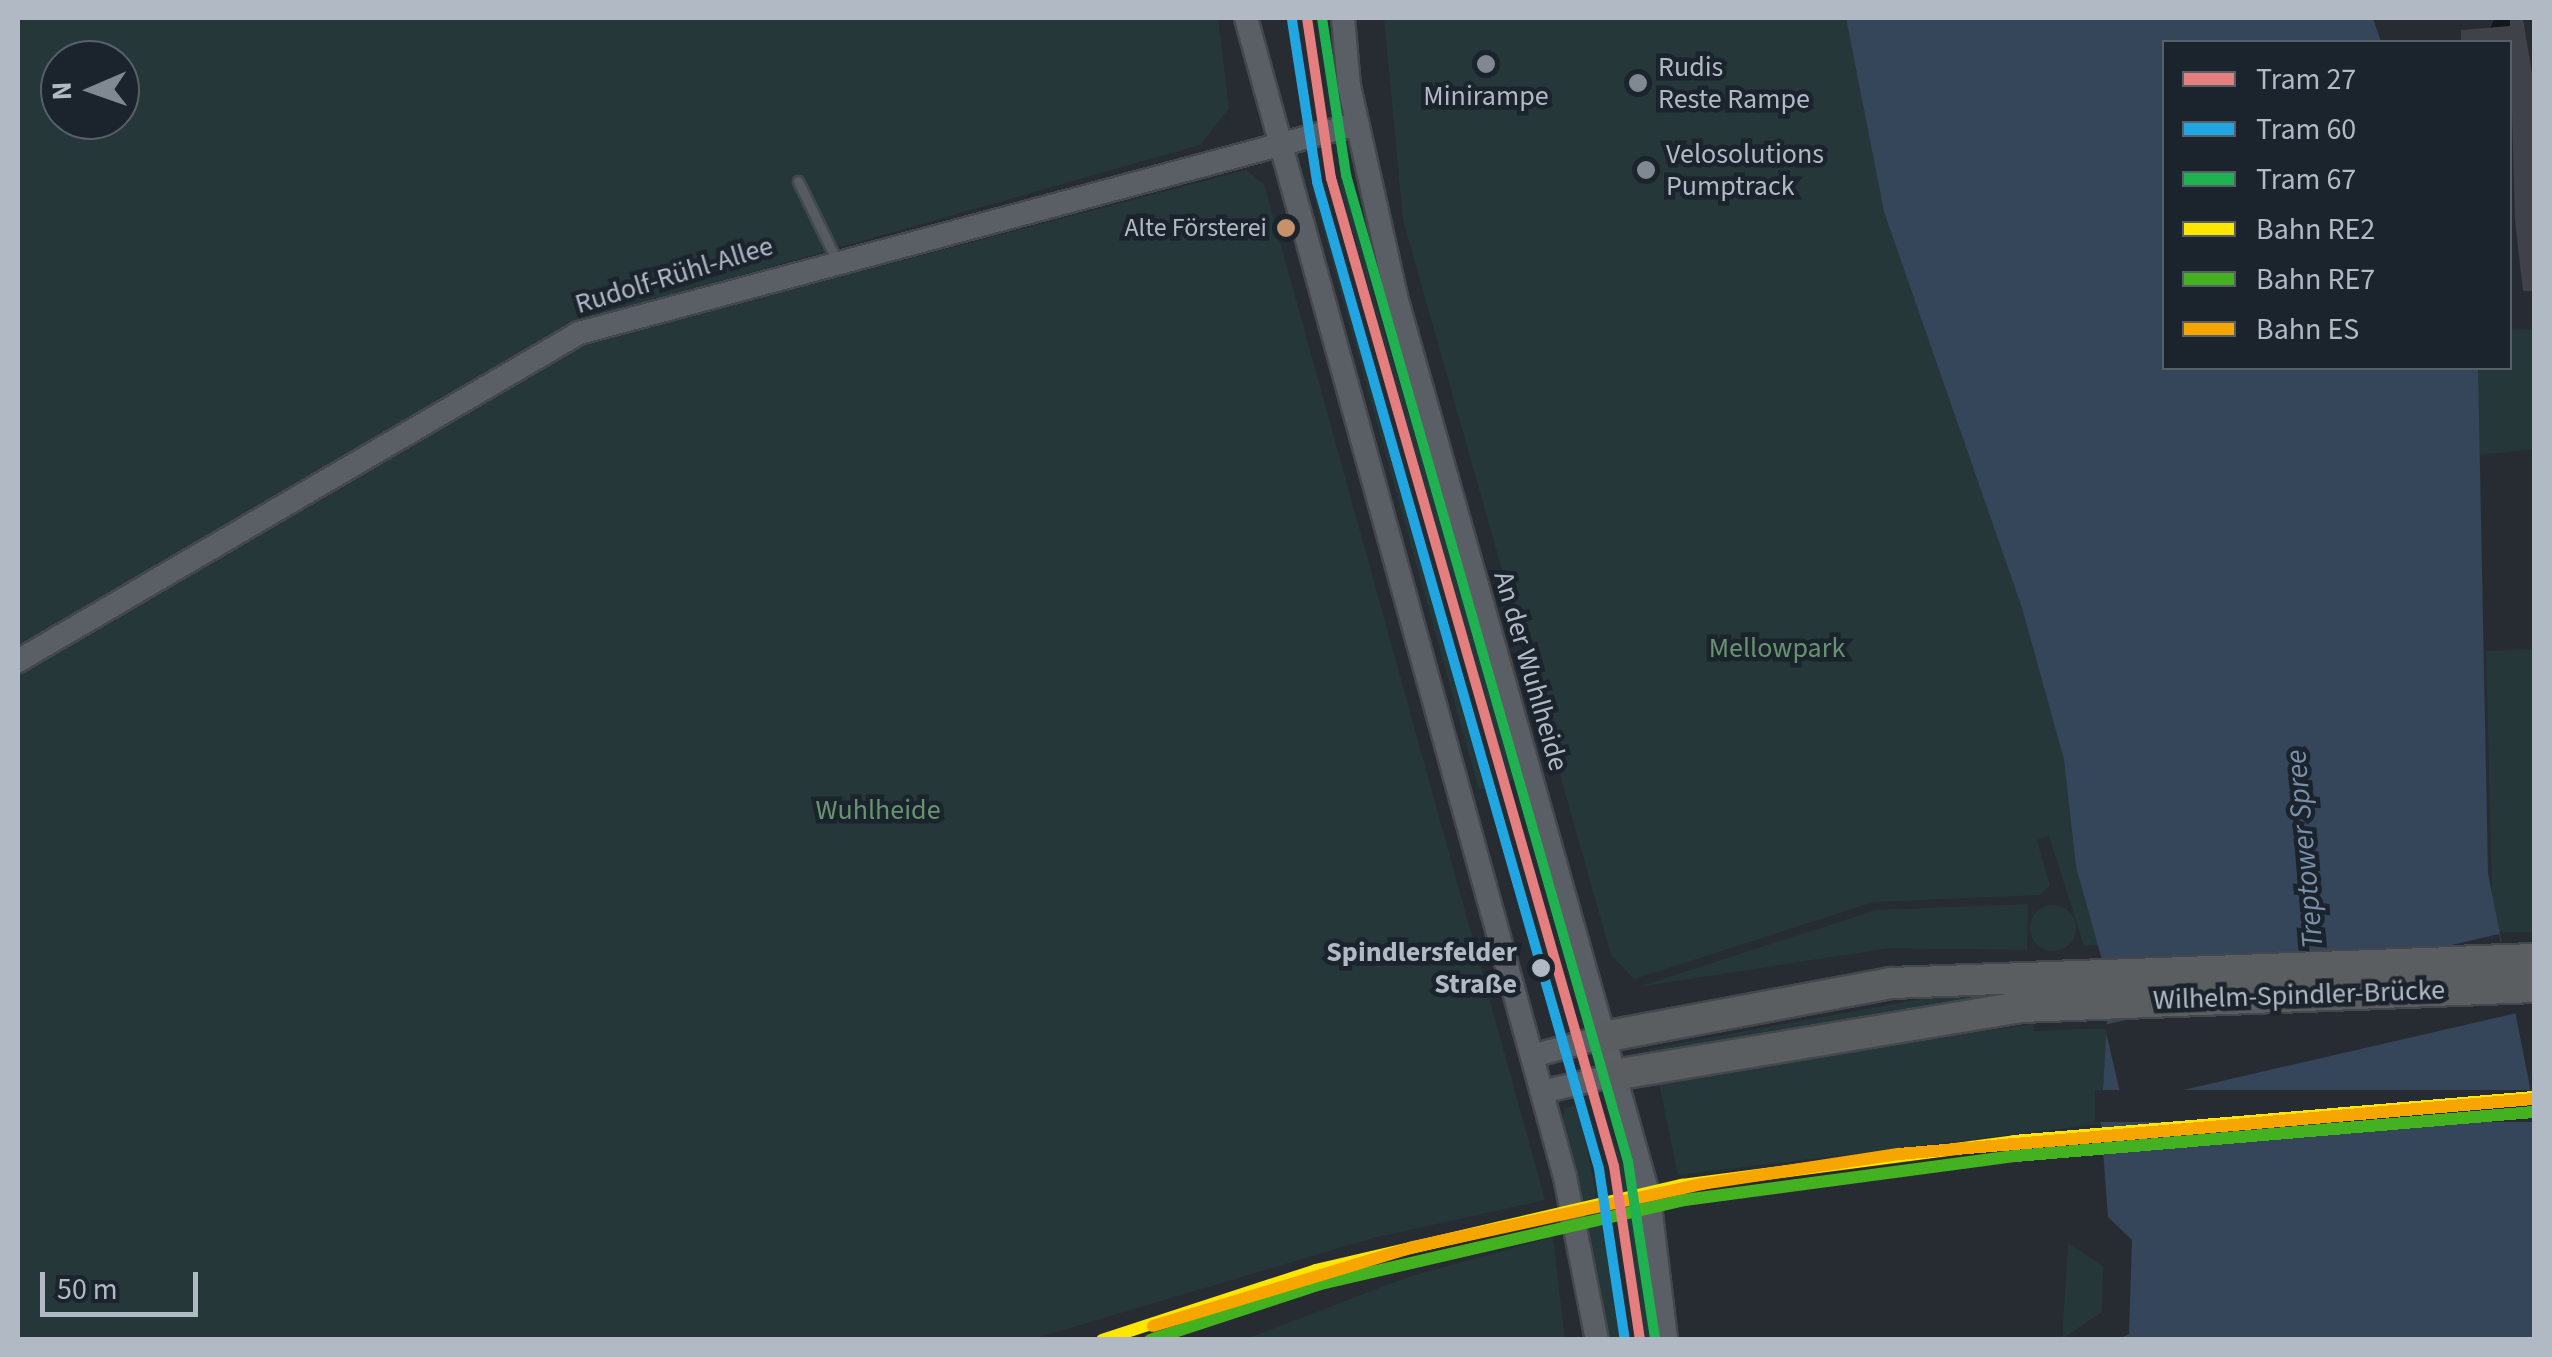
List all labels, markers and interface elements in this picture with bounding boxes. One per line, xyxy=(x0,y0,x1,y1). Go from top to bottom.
north arrow xyxy=(40,40,140,140)
legend xyxy=(2162,40,2512,370)
place label: Rudis Reste Rampe xyxy=(1658,50,1810,116)
marker: Minirampe xyxy=(1475,53,1497,75)
text: Tram 27 xyxy=(2256,58,2356,101)
marker: Rudis Reste Rampe xyxy=(1627,72,1649,94)
place label: Minirampe xyxy=(1423,79,1549,113)
text: N xyxy=(42,81,82,101)
text: Tram 60 xyxy=(2256,108,2356,151)
place label: Velosolutions Pumptrack xyxy=(1666,137,1824,203)
text: Tram 67 xyxy=(2256,158,2356,201)
marker: Velosolutions Pumptrack xyxy=(1635,159,1657,181)
text: Bahn RE2 xyxy=(2256,208,2375,251)
place label: Alte Försterei xyxy=(1124,212,1267,244)
marker: Alte Försterei xyxy=(1276,218,1296,238)
street label: Rudolf-Rühl-Allee xyxy=(571,229,777,321)
text: Bahn RE7 xyxy=(2256,258,2375,301)
text: Bahn ES xyxy=(2256,308,2359,351)
street label: An der Wuhlheide xyxy=(1486,567,1576,775)
park label: Mellowpark xyxy=(1709,631,1845,665)
water label: Treptower Spree xyxy=(2278,748,2332,950)
park label: Wuhlheide xyxy=(815,793,941,827)
place label: Spindlersfelder Straße xyxy=(1326,935,1517,1001)
marker: Spindlersfelder Straße xyxy=(1526,953,1556,983)
street label: Wilhelm-Spindler-Brücke xyxy=(2152,973,2446,1017)
scale bar xyxy=(45,1252,202,1314)
text: 50 m xyxy=(57,1268,118,1311)

